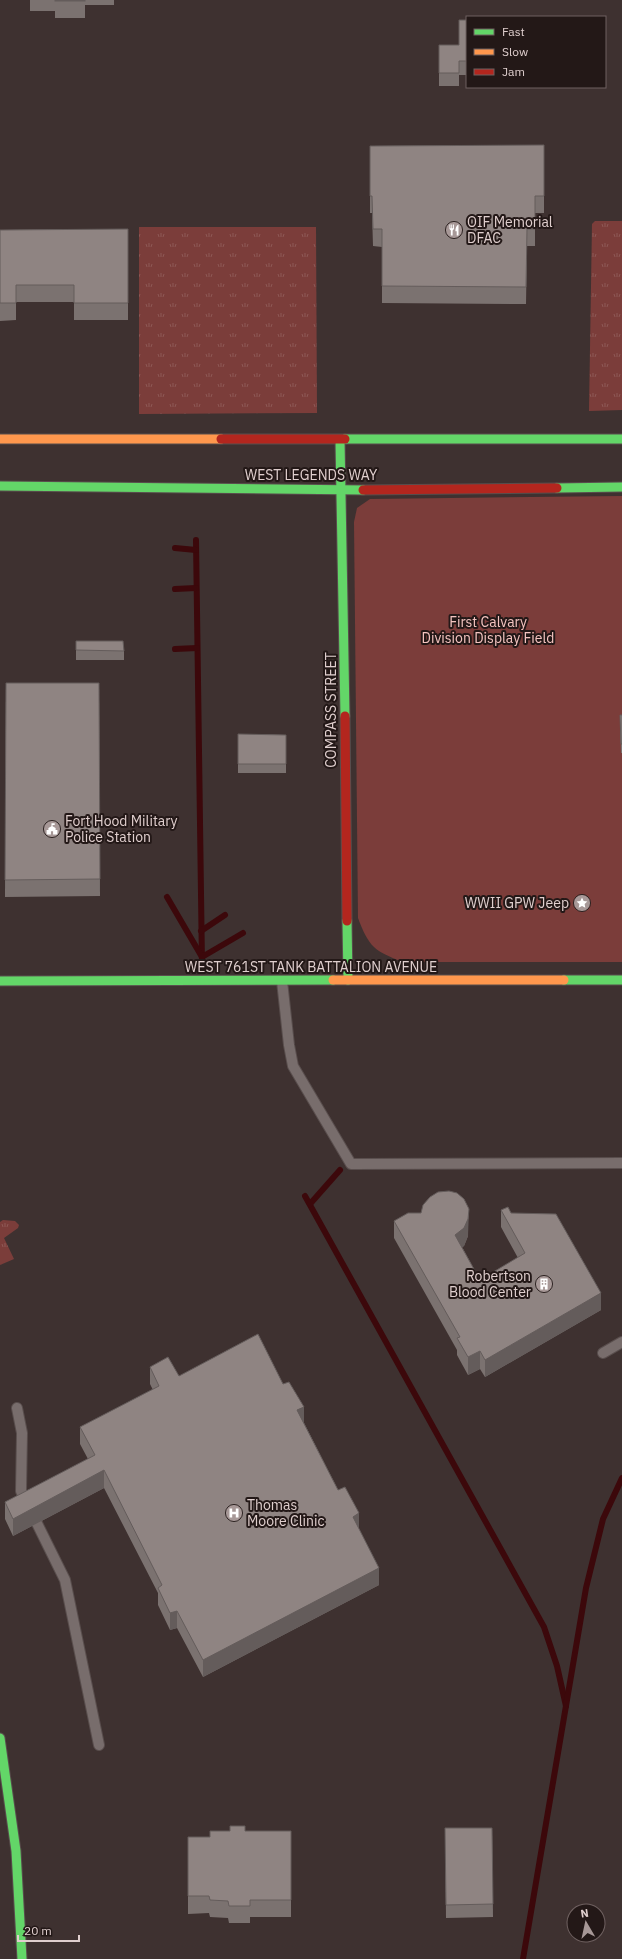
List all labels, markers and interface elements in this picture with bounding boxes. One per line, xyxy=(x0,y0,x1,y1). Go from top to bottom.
legend xyxy=(466,16,606,88)
text: Fast xyxy=(502,24,525,39)
text: Slow xyxy=(502,44,528,59)
text: Jam xyxy=(502,64,525,79)
place label: OIF Memorial DFAC xyxy=(467,213,553,247)
restaurant icon: OIF Memorial DFAC xyxy=(444,220,464,240)
street label: WEST LEGENDS WAY xyxy=(245,466,378,484)
park label: First Calvary Division Display Field xyxy=(422,613,554,647)
street label: COMPASS STREET xyxy=(322,652,340,768)
place label: Fort Hood Military Police Station xyxy=(65,812,178,846)
public building icon: Fort Hood Military Police Station xyxy=(42,819,62,839)
place icon: WWII GPW Jeep xyxy=(572,893,592,913)
place label: WWII GPW Jeep xyxy=(465,894,569,912)
street label: WEST 761ST TANK BATTALION AVENUE xyxy=(185,958,437,976)
place label: Robertson Blood Center xyxy=(449,1267,531,1301)
building icon: Robertson Blood Center xyxy=(534,1274,554,1294)
place label: Thomas Moore Clinic xyxy=(247,1496,325,1530)
hospital icon: Thomas Moore Clinic xyxy=(224,1503,244,1523)
north arrow xyxy=(566,1903,606,1943)
text: N xyxy=(579,1906,589,1921)
scale bar xyxy=(18,1917,79,1943)
text: 20 m xyxy=(24,1923,52,1938)

